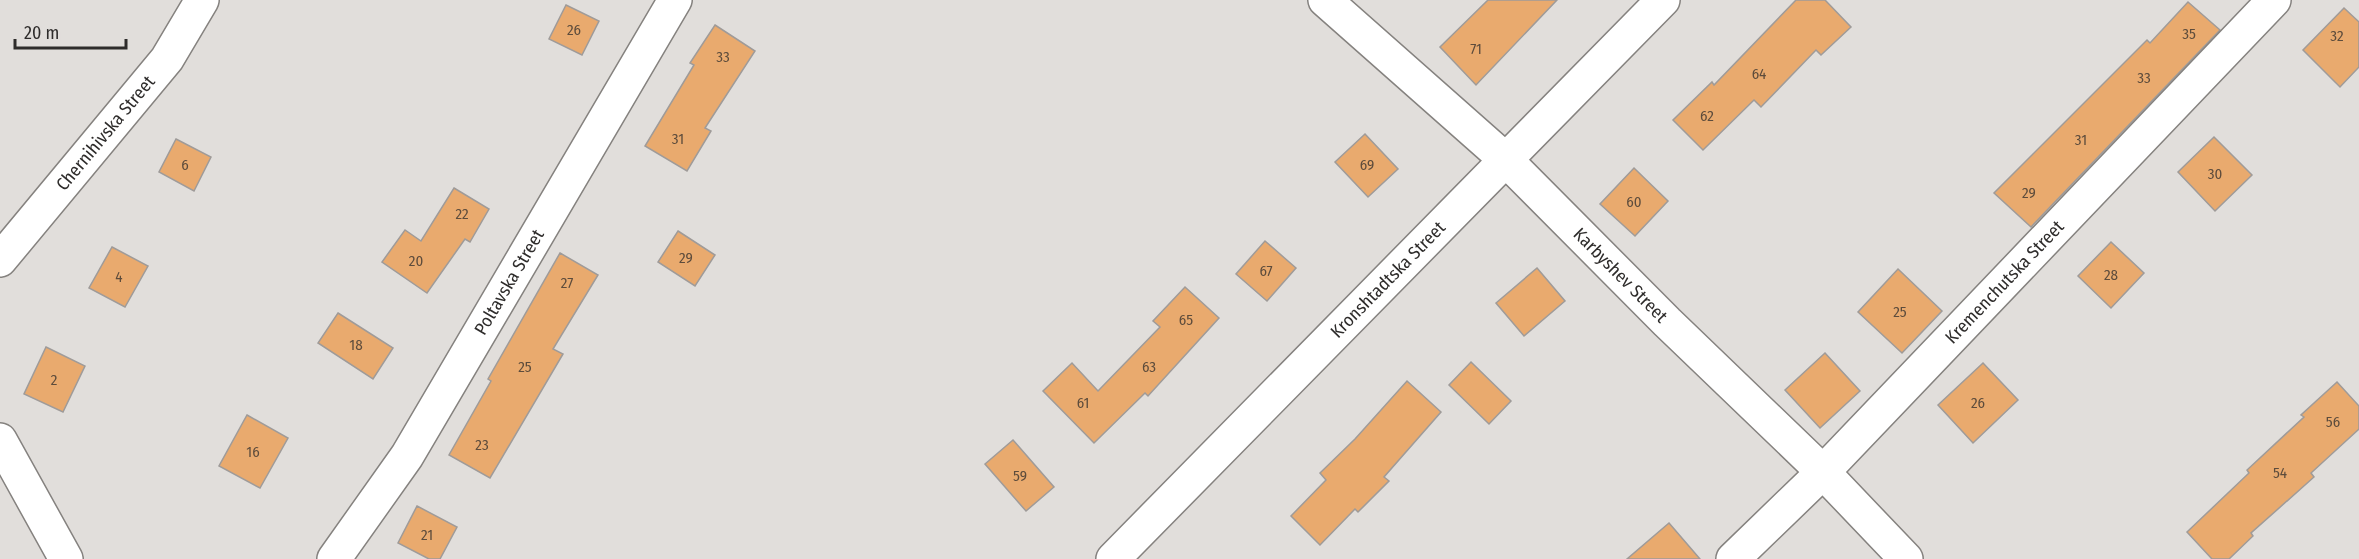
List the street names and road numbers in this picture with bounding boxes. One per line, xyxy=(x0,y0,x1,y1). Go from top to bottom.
street label: Chernihivska Street xyxy=(51,71,160,195)
street label: Kremenchutska Street xyxy=(1941,216,2069,348)
street label: Kronshtadtska Street xyxy=(1326,217,1450,342)
street label: Karbyshev Street xyxy=(1569,223,1672,327)
street label: Poltavska Street xyxy=(470,225,549,339)

